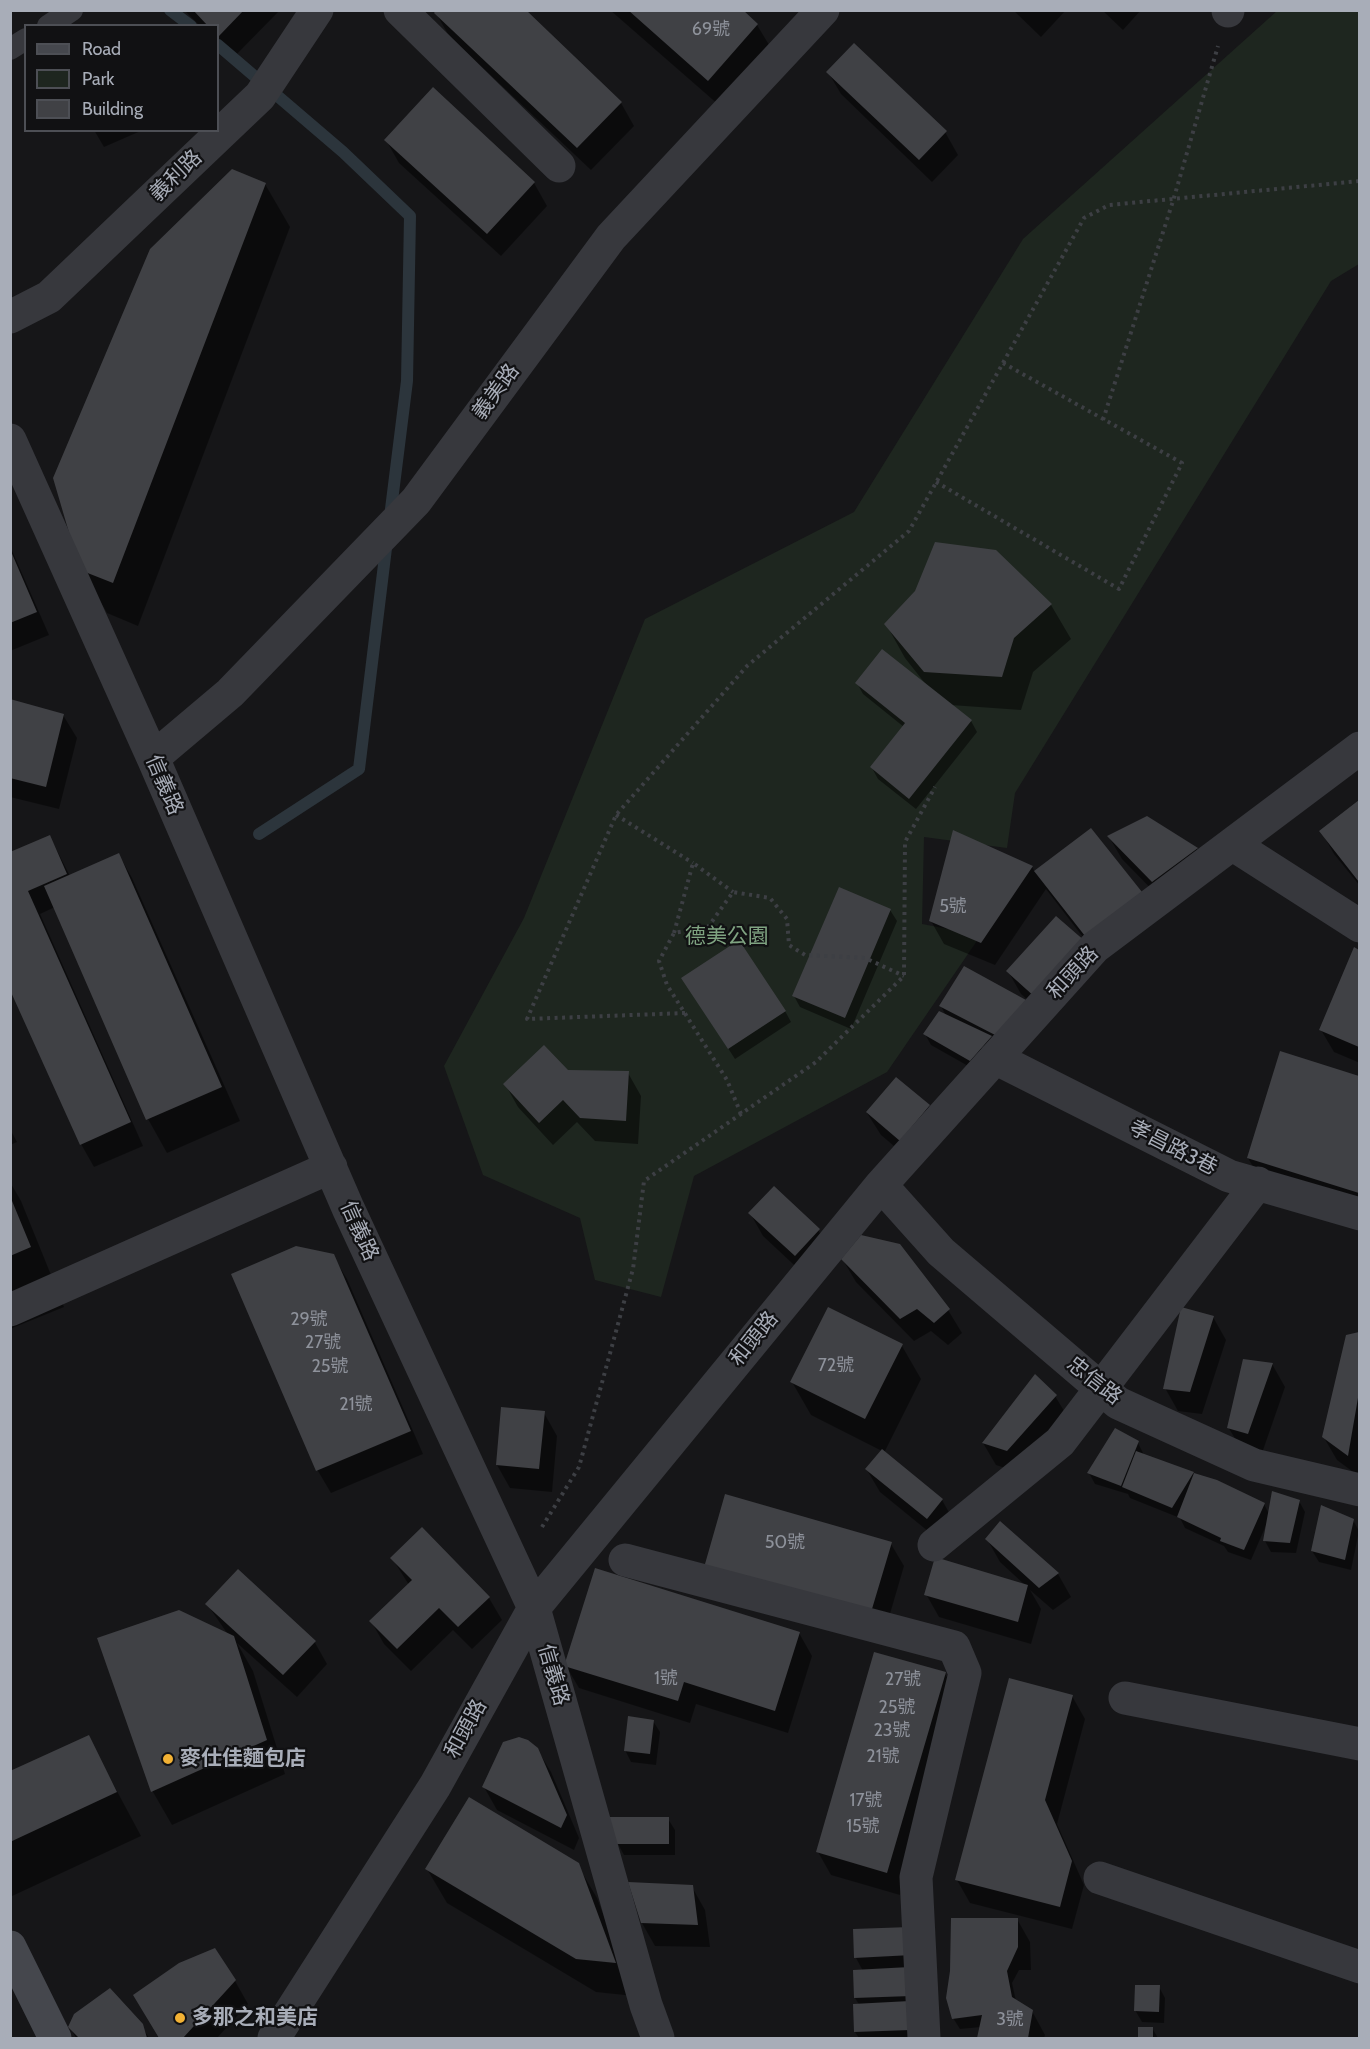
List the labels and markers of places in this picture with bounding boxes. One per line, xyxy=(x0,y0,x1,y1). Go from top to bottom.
place label: 麥仕佳麵包店 xyxy=(180,1746,306,1772)
marker: 麥仕佳麵包店 xyxy=(161,1752,175,1766)
place label: 多那之和美店 xyxy=(192,2005,318,2031)
marker: 多那之和美店 xyxy=(173,2011,187,2025)

